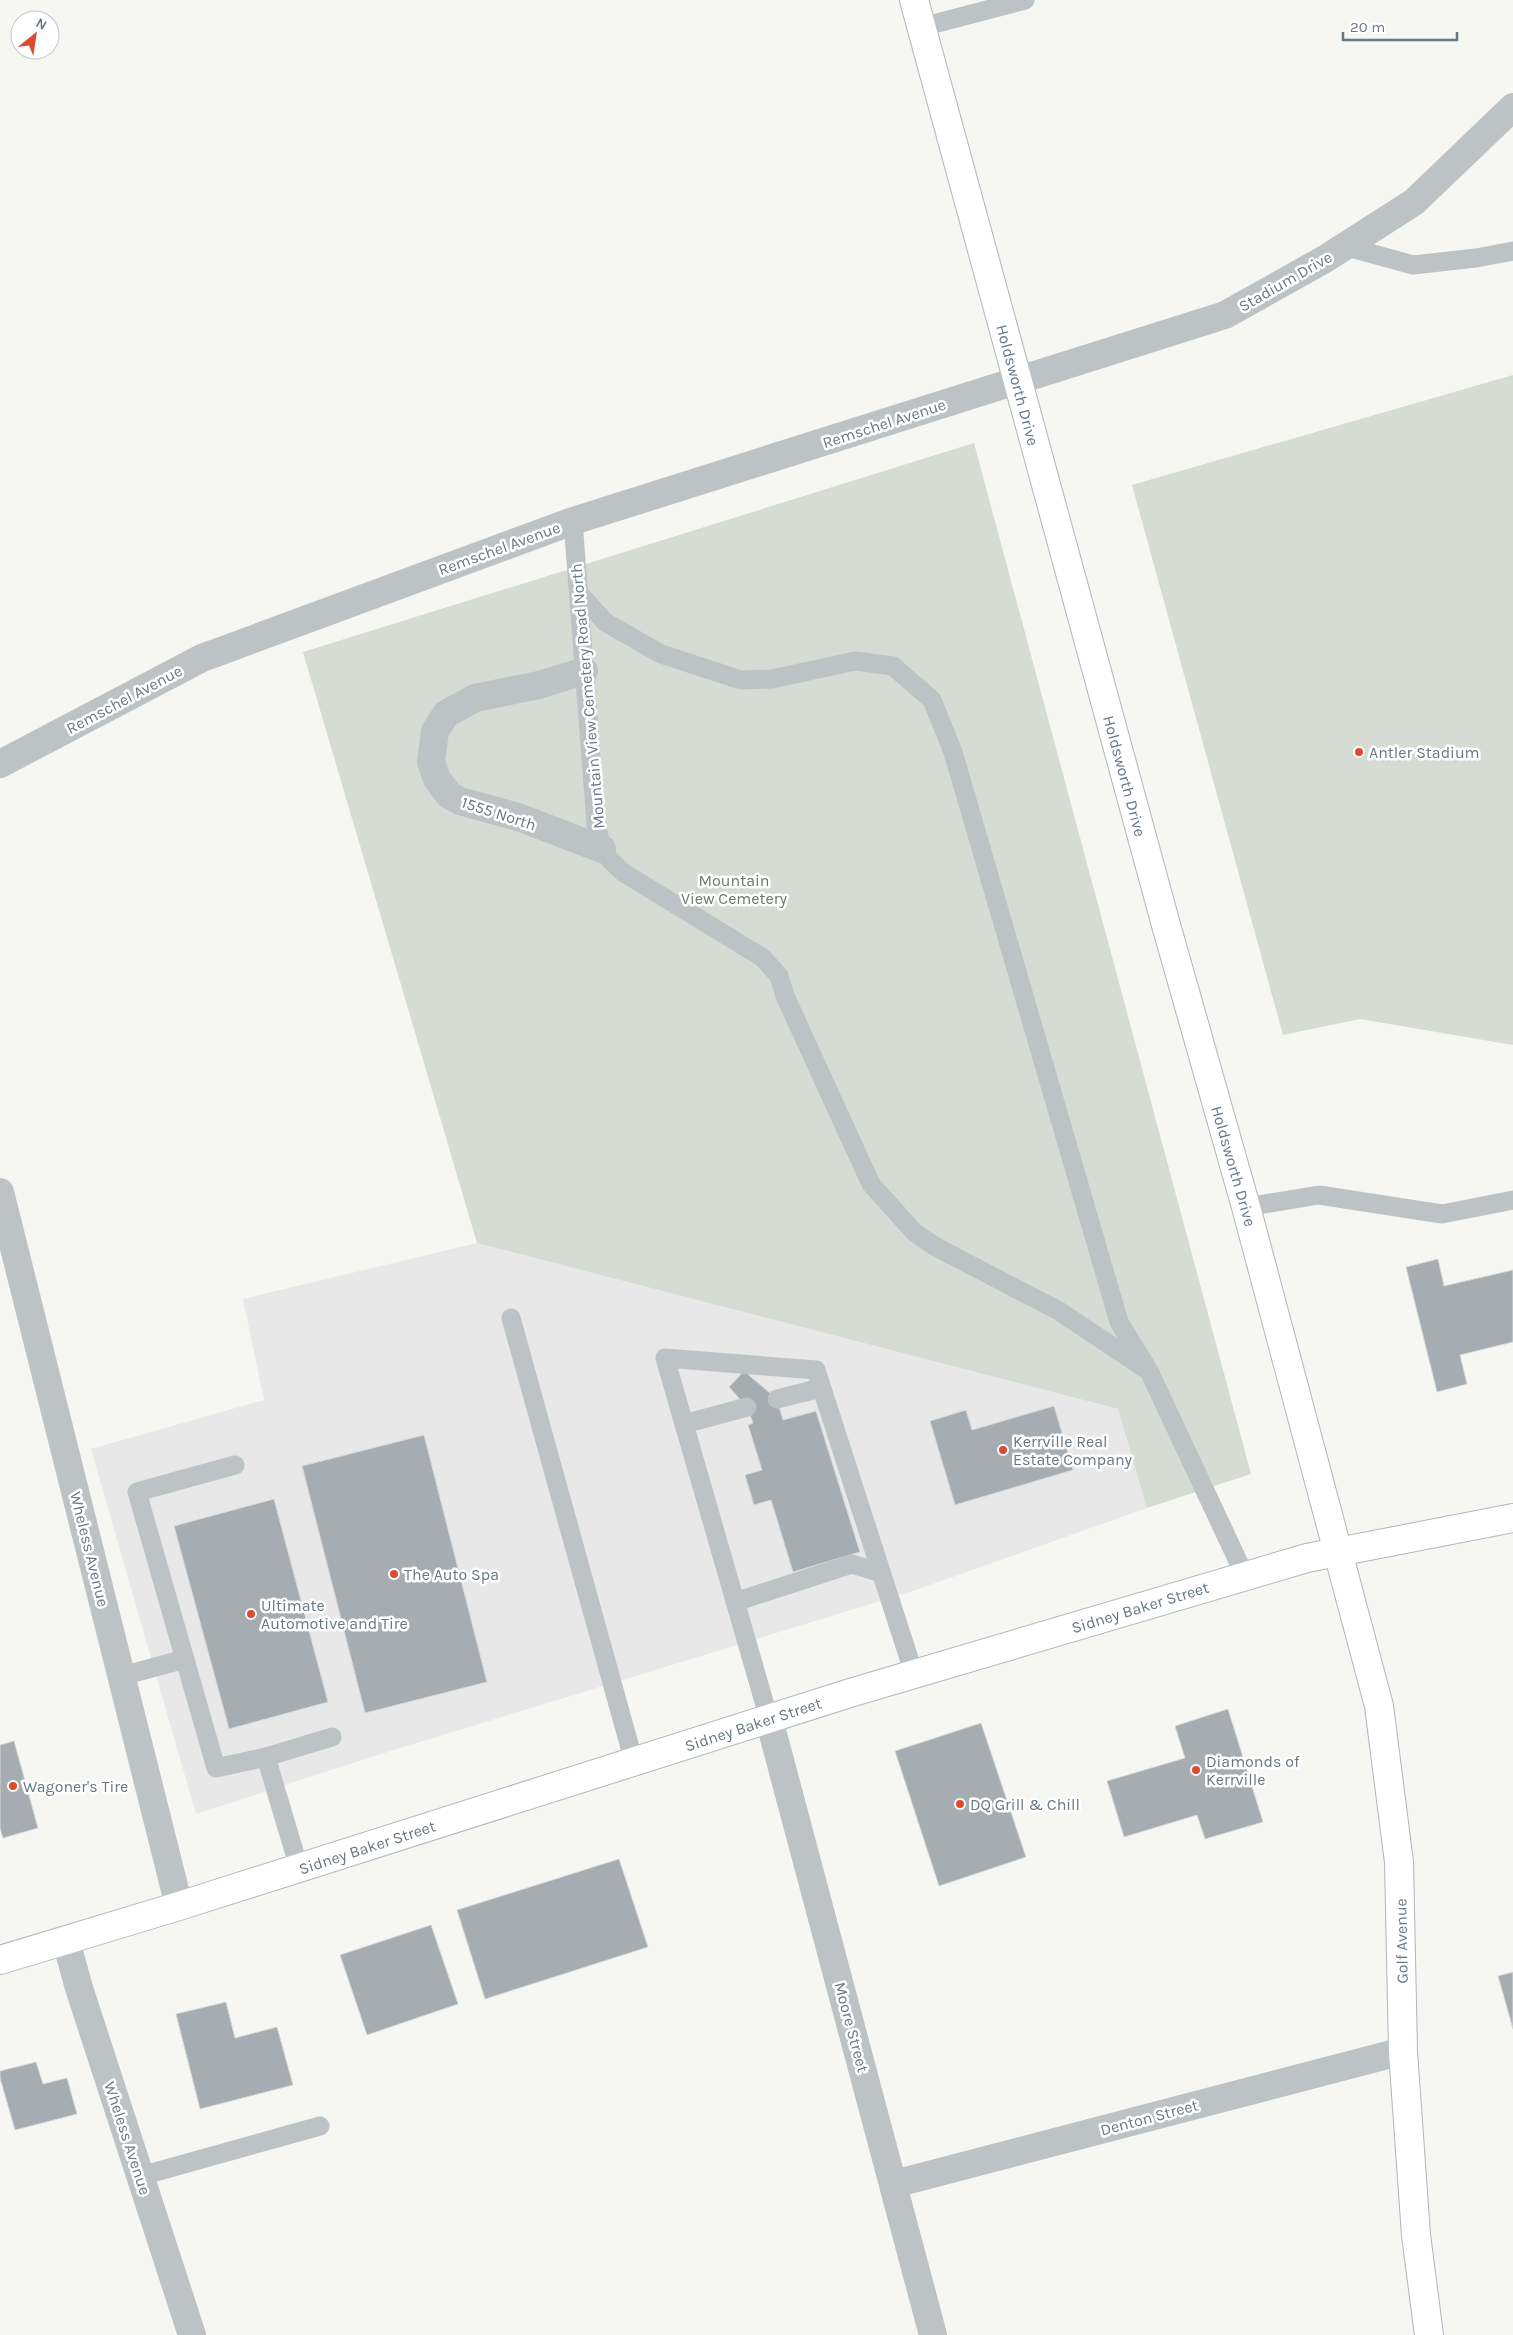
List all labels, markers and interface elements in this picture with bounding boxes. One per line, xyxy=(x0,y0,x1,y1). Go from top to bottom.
north arrow xyxy=(10,10,60,60)
scale bar xyxy=(1343,10,1457,42)
text: N xyxy=(33,14,50,34)
text: 20 m xyxy=(1350,18,1385,36)
street label: Stadium Drive xyxy=(1235,247,1335,316)
street label: Holdsworth Drive xyxy=(992,322,1043,448)
street label: Remschel Avenue xyxy=(820,395,948,452)
street label: Remschel Avenue xyxy=(436,518,563,579)
street label: Mountain View Cemetery Road North xyxy=(566,562,609,829)
street label: Remschel Avenue xyxy=(63,661,185,738)
street label: Holdsworth Drive xyxy=(1099,713,1150,839)
place label: Antler Stadium xyxy=(1369,743,1480,762)
marker: Antler Stadium xyxy=(1353,746,1365,758)
street label: 1555 North xyxy=(459,792,539,834)
park label: Mountain View Cemetery xyxy=(681,871,788,908)
street label: Holdsworth Drive xyxy=(1207,1104,1260,1229)
place label: Kerrville Real Estate Company xyxy=(1013,1432,1133,1469)
marker: Kerrville Real Estate Company xyxy=(997,1444,1009,1456)
street label: Wheless Avenue xyxy=(66,1489,113,1609)
place label: The Auto Spa xyxy=(404,1565,499,1584)
marker: The Auto Spa xyxy=(388,1568,400,1580)
street label: Sidney Baker Street xyxy=(1069,1578,1211,1637)
place label: Ultimate Automotive and Tire xyxy=(261,1596,408,1633)
marker: Ultimate Automotive and Tire xyxy=(245,1608,257,1620)
street label: Sidney Baker Street xyxy=(682,1693,824,1756)
place label: Diamonds of Kerrville xyxy=(1206,1752,1300,1789)
marker: Diamonds of Kerrville xyxy=(1190,1764,1202,1776)
place label: Wagoner's Tire xyxy=(23,1777,128,1796)
marker: Wagoner's Tire xyxy=(7,1780,19,1792)
place label: DQ Grill & Chill xyxy=(970,1795,1080,1814)
marker: DQ Grill & Chill xyxy=(954,1798,966,1810)
street label: Sidney Baker Street xyxy=(296,1816,438,1879)
street label: Golf Avenue xyxy=(1391,1898,1412,1984)
street label: Moore Street xyxy=(830,1980,873,2074)
street label: Wheless Avenue xyxy=(100,2079,155,2197)
street label: Denton Street xyxy=(1098,2095,1200,2140)

